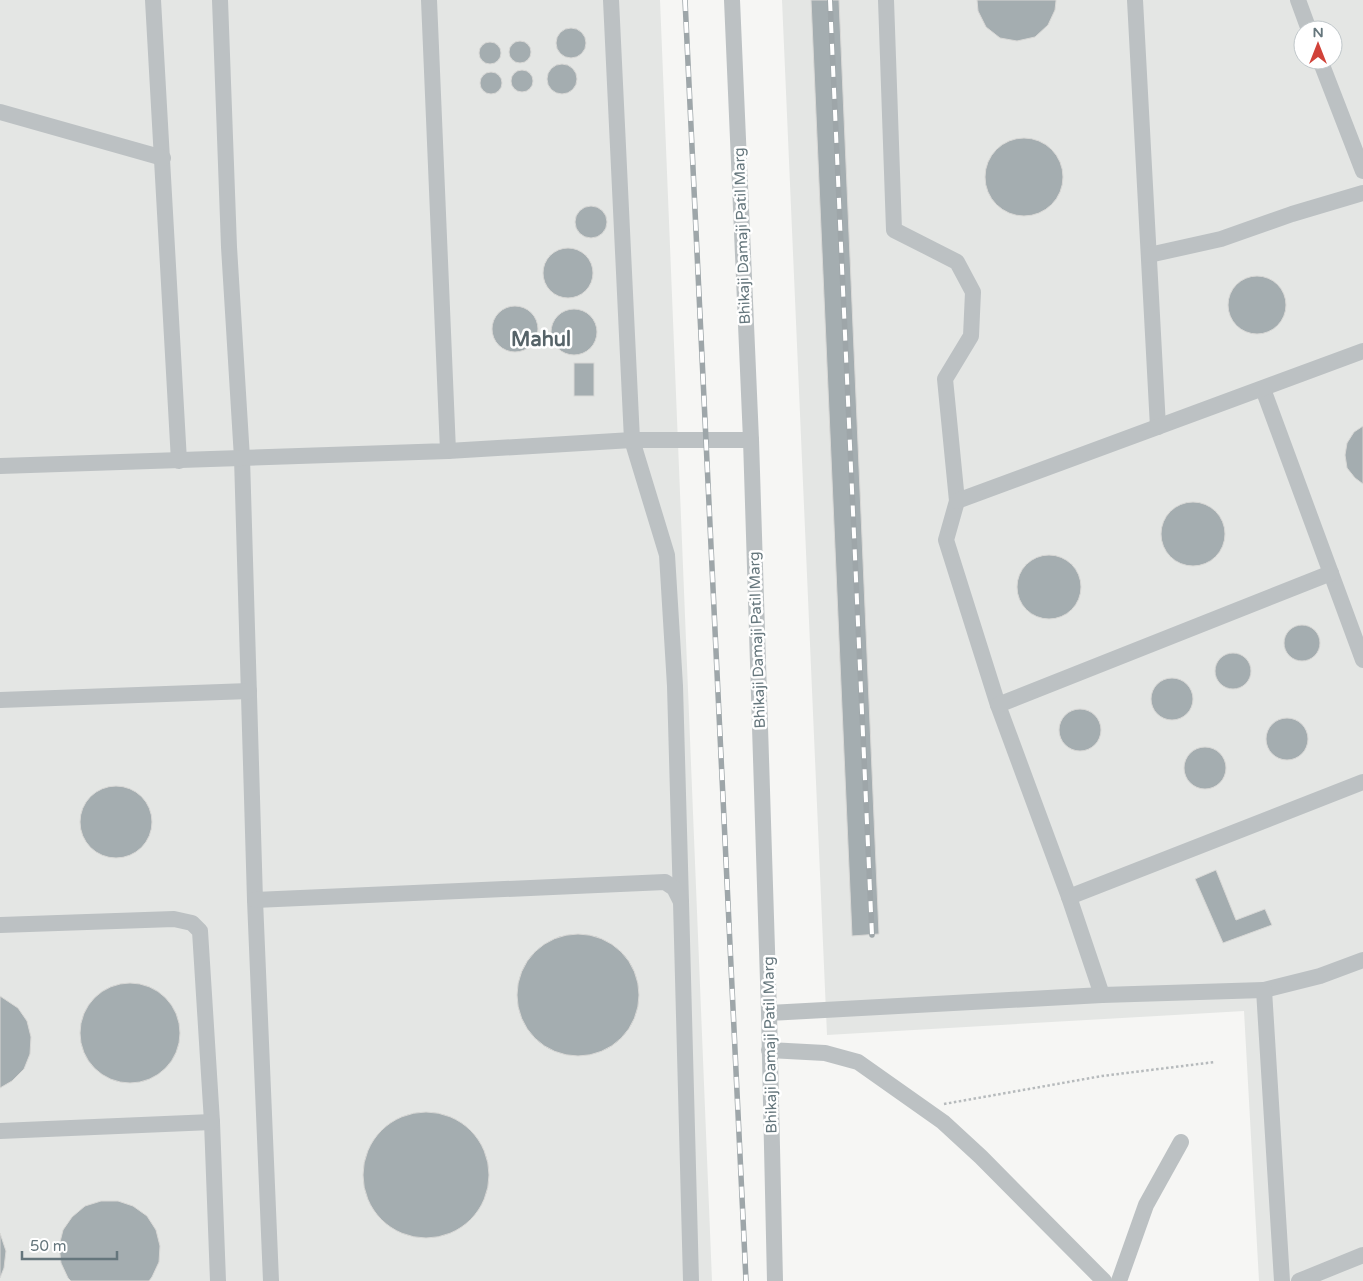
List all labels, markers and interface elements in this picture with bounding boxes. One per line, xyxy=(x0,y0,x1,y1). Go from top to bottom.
north arrow xyxy=(1293,20,1343,70)
text: N xyxy=(1312,24,1324,41)
street label: Bhikaji Damaji Patil Marg xyxy=(730,147,754,325)
district label: Mahul xyxy=(511,328,571,352)
street label: Bhikaji Damaji Patil Marg xyxy=(745,551,769,729)
street label: Bhikaji Damaji Patil Marg xyxy=(759,956,781,1134)
scale bar xyxy=(22,1228,118,1260)
text: 50 m xyxy=(30,1237,67,1255)

